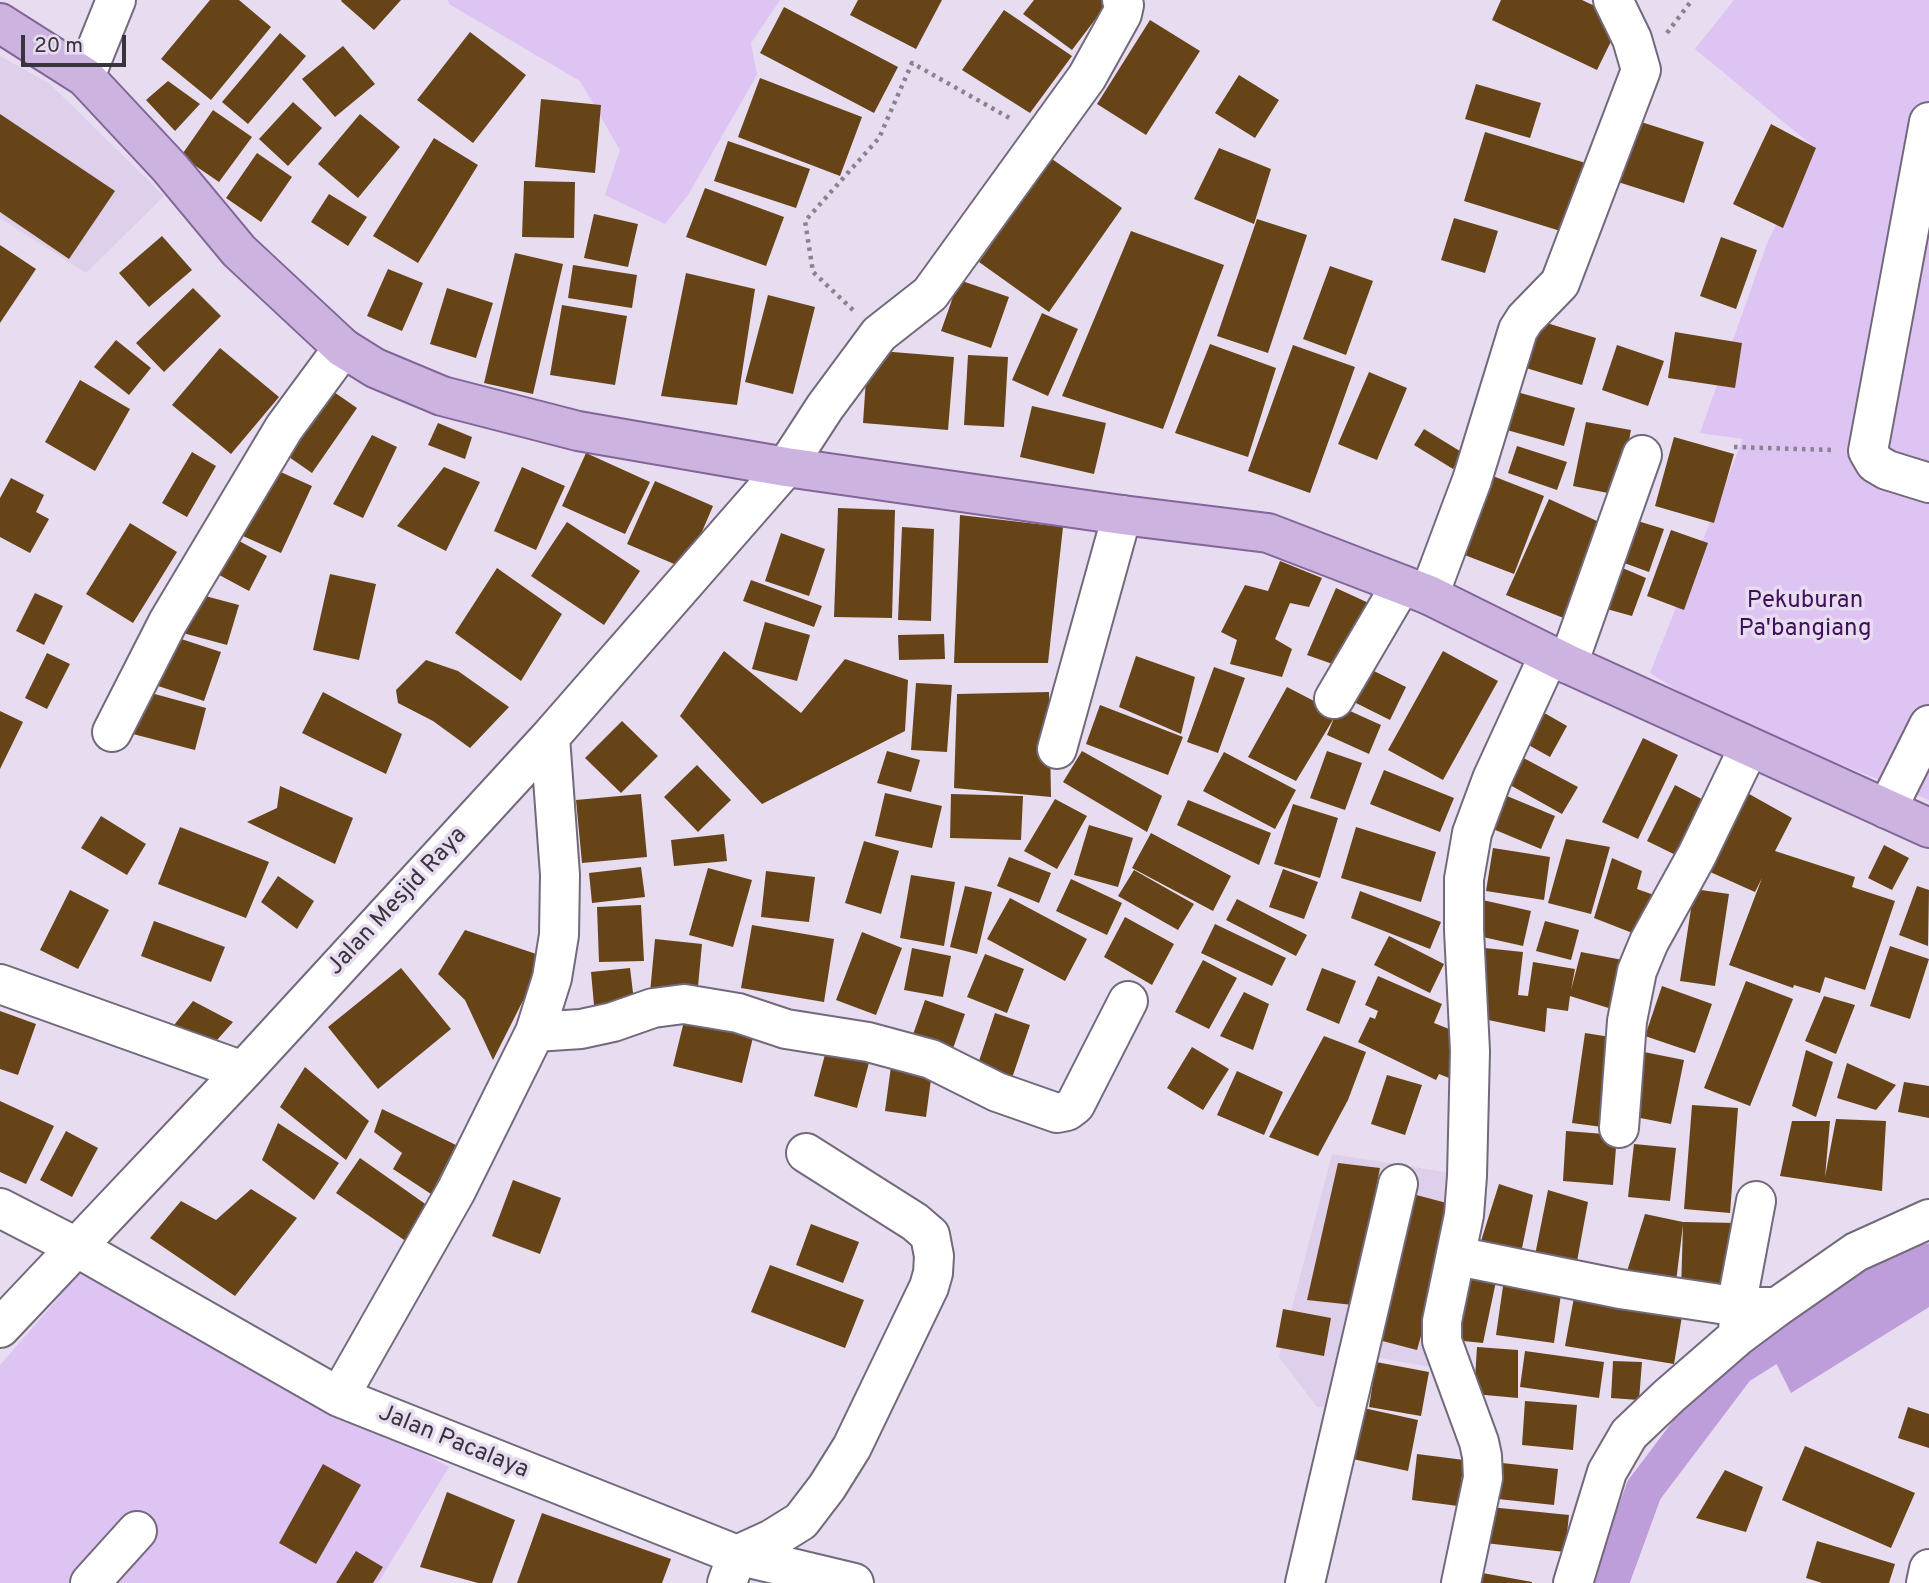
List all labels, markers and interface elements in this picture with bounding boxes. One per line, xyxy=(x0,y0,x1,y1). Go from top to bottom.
scale bar xyxy=(24,21,130,65)
text: 20 m xyxy=(34,33,83,60)
park label: Pekuburan Pa'bangiang xyxy=(1739,588,1871,644)
street label: Jalan Mesjid Raya xyxy=(322,822,474,982)
street label: Jalan Pacalaya xyxy=(374,1400,532,1486)

